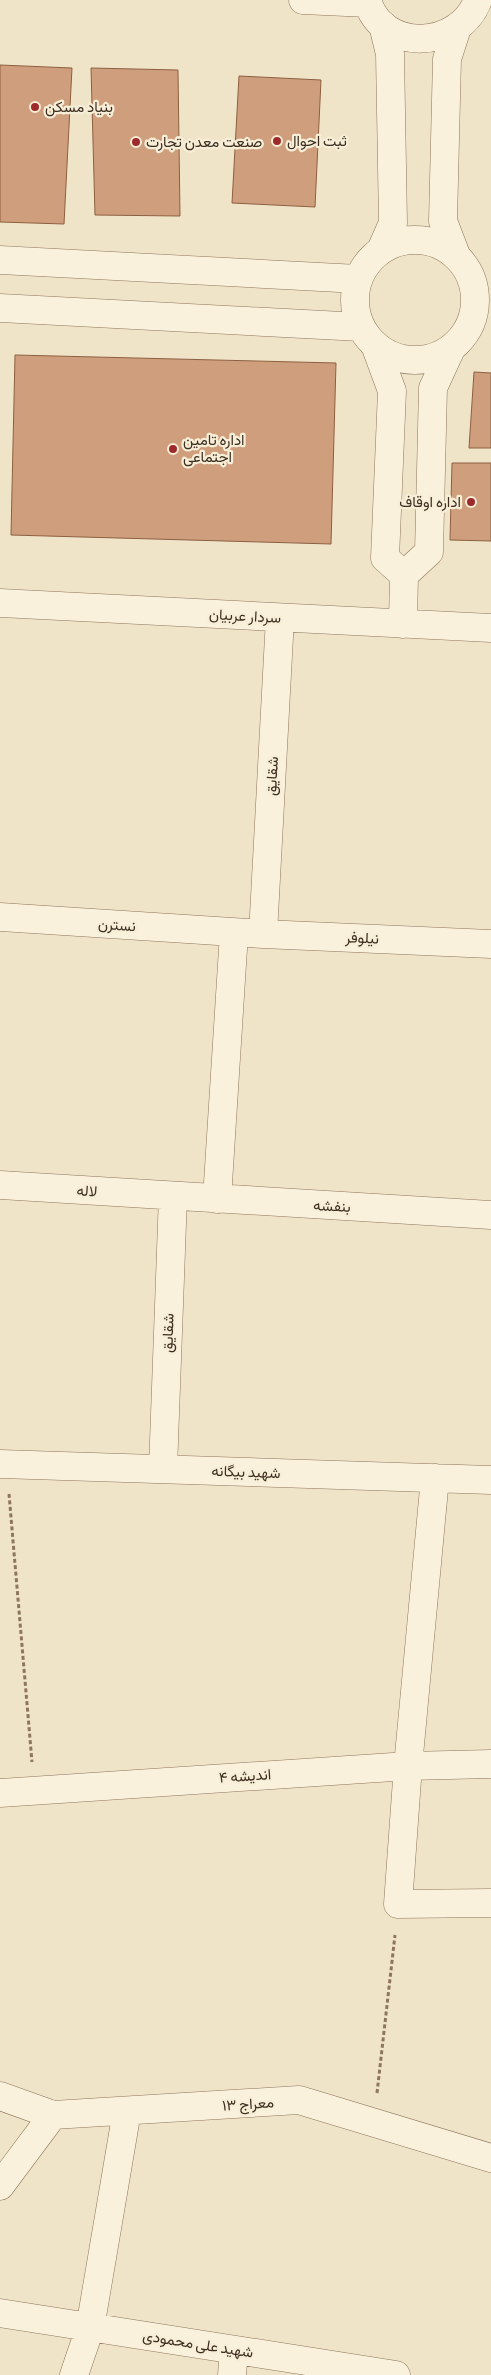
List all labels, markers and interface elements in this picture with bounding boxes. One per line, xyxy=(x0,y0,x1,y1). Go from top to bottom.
place label: بنیاد مسکن xyxy=(45,99,113,117)
marker: بنیاد مسکن xyxy=(29,101,41,113)
place label: ثبت احوال xyxy=(287,133,347,150)
place label: صنعت معدن تجارت xyxy=(146,134,262,151)
marker: ثبت احوال xyxy=(271,135,283,147)
marker: صنعت معدن تجارت xyxy=(130,136,142,148)
place label: اداره تامین اجتماعی xyxy=(183,432,245,467)
marker: اداره تامین اجتماعی xyxy=(167,443,179,455)
place label: اداره اوقاف xyxy=(399,494,461,511)
marker: اداره اوقاف xyxy=(465,496,477,508)
street label: سردار عربیان xyxy=(208,606,282,627)
street label: شقایق xyxy=(263,756,283,796)
street label: نسترن xyxy=(98,916,136,935)
street label: نیلوفر xyxy=(344,929,379,948)
street label: لاله xyxy=(76,1182,98,1200)
street label: بنفشه xyxy=(313,1197,351,1216)
street label: شقایق xyxy=(159,1313,179,1353)
street label: شهید بیگانه xyxy=(211,1463,281,1482)
street label: اندیشه ۴ xyxy=(218,1766,272,1787)
street label: معراج ۱۳ xyxy=(222,2094,275,2117)
street label: شهید علی محمودی xyxy=(141,2327,255,2363)

